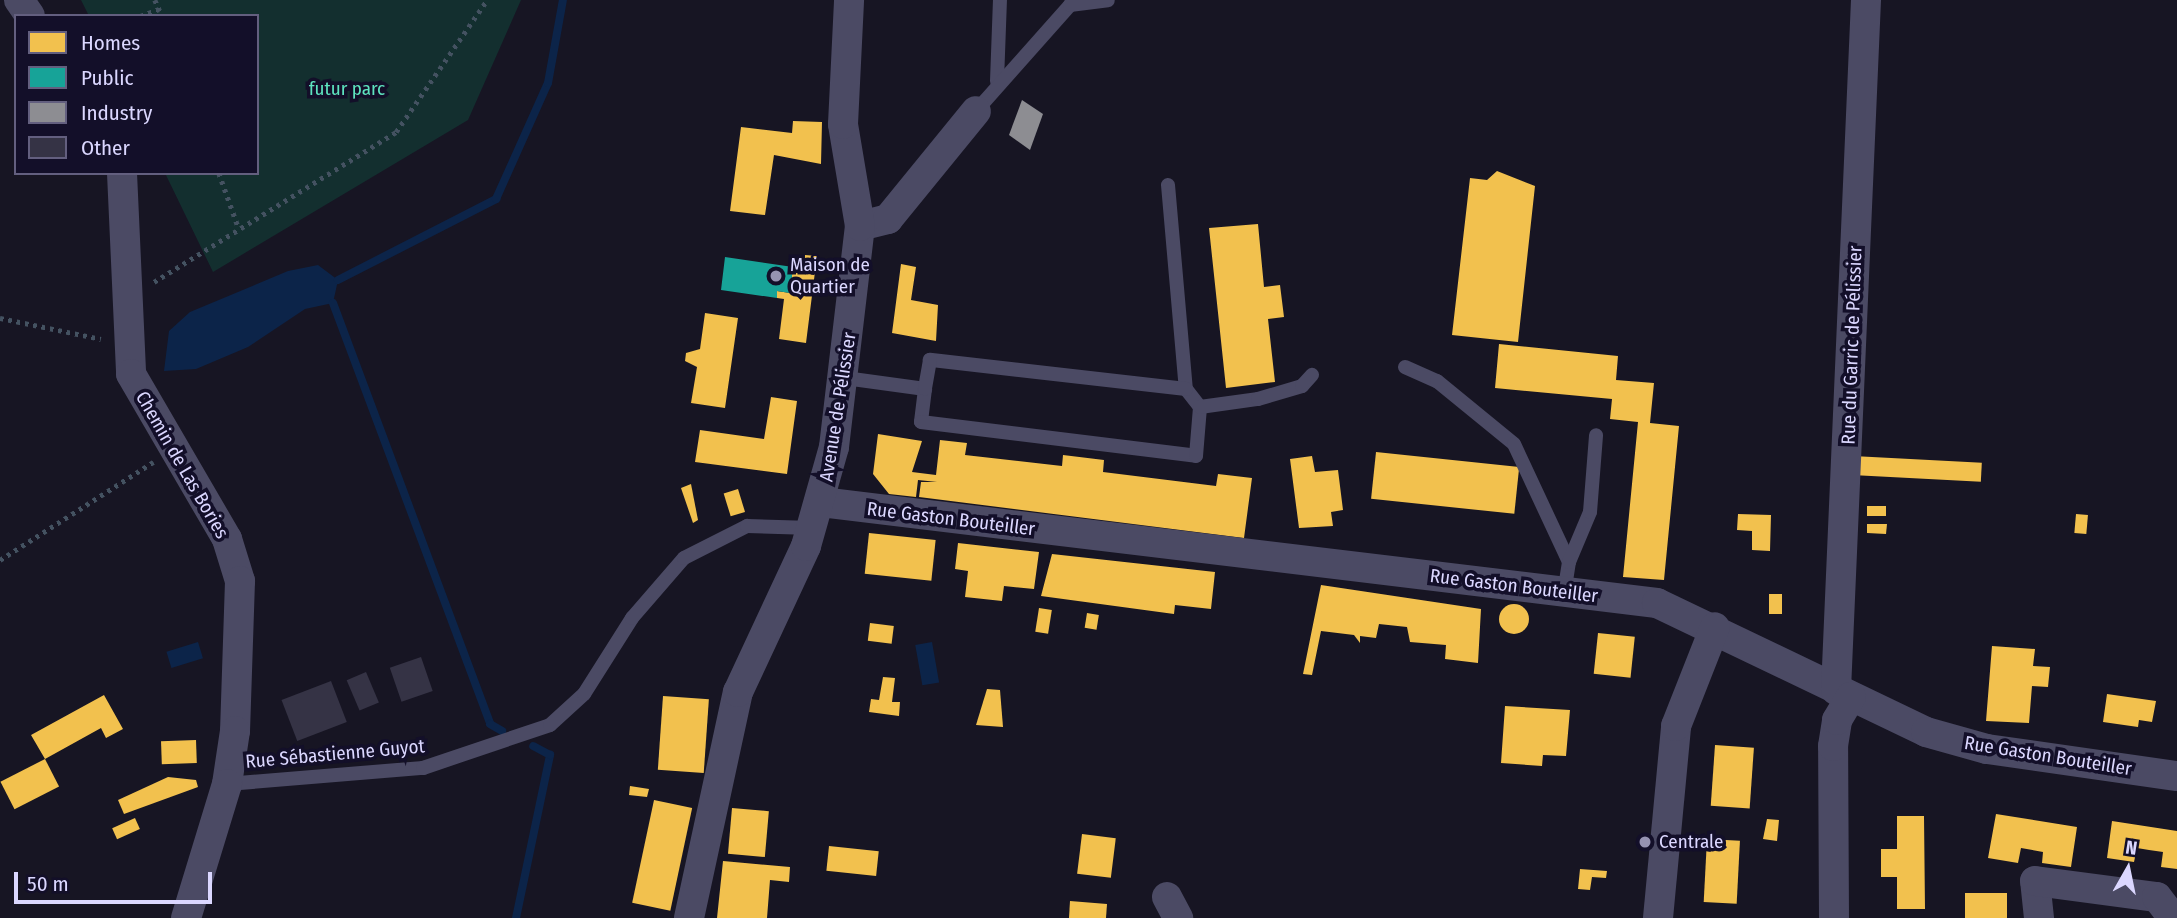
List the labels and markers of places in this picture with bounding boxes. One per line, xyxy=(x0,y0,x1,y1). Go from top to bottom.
place label: Maison de Quartier xyxy=(790,254,870,298)
marker: Maison de Quartier xyxy=(768,268,784,284)
place label: Centrale xyxy=(1659,831,1723,853)
marker: Centrale xyxy=(1637,834,1653,850)

